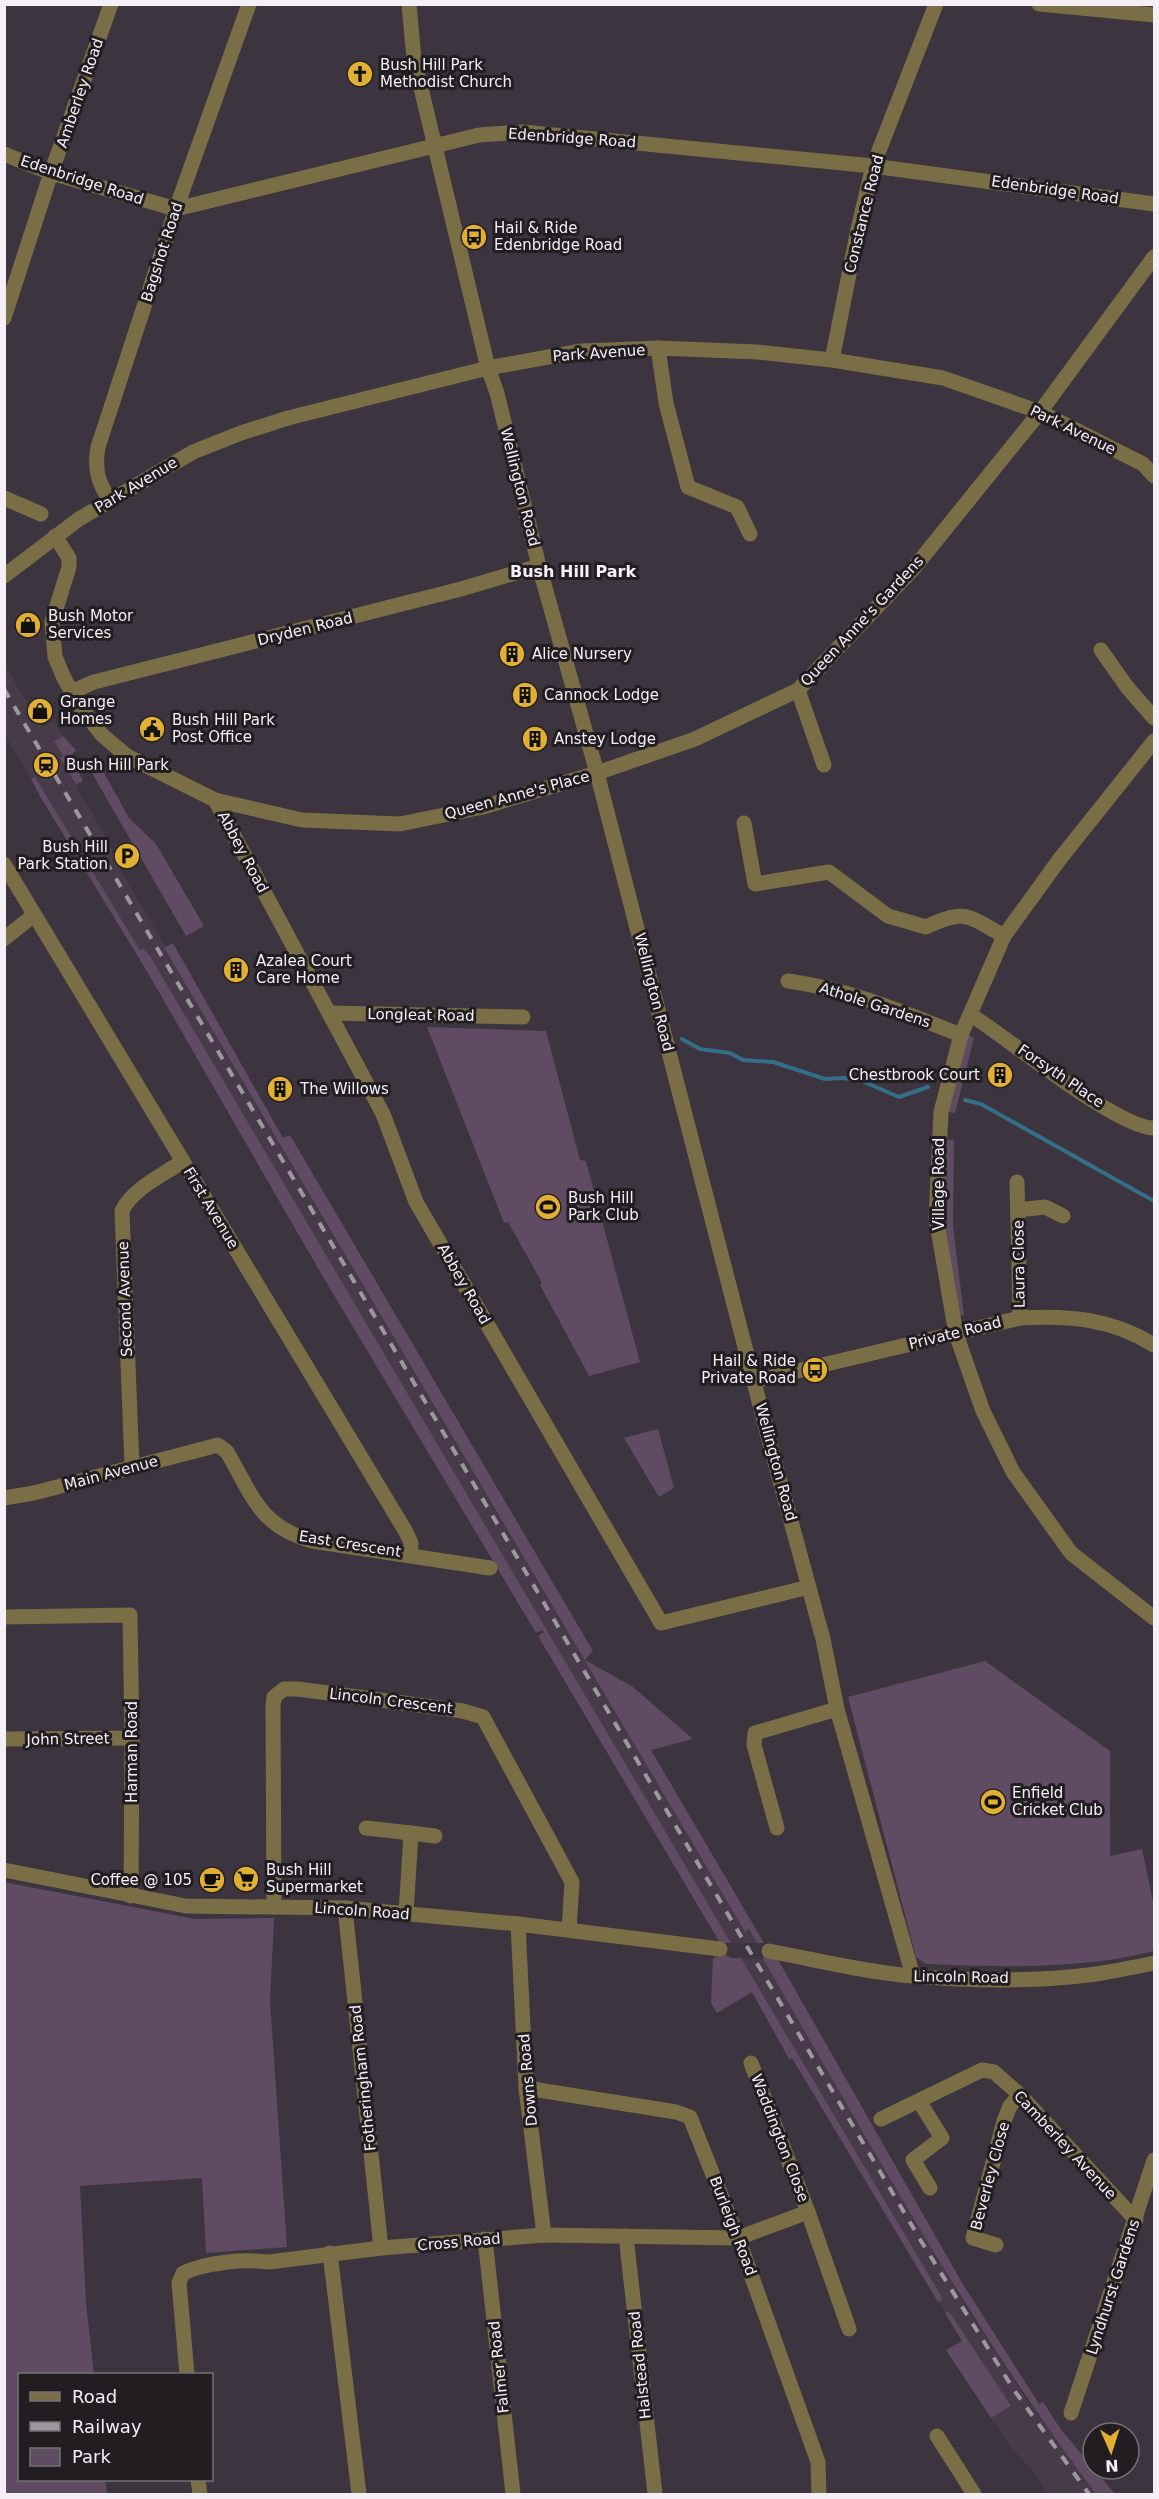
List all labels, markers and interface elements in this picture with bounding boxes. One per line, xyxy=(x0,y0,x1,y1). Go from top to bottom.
street label: Amberley Road xyxy=(53,36,107,150)
place label: Bush Hill Park Methodist Church xyxy=(380,56,512,91)
church icon: Bush Hill Park Methodist Church xyxy=(345,59,375,89)
street label: Edenbridge Road xyxy=(507,125,637,151)
street label: Edenbridge Road xyxy=(18,152,146,208)
street label: Constance Road xyxy=(841,153,887,275)
street label: Edenbridge Road xyxy=(990,172,1120,208)
street label: Bagshot Road xyxy=(137,200,187,304)
place label: Hail & Ride Edenbridge Road xyxy=(494,219,622,254)
bus stop icon: Hail & Ride Edenbridge Road xyxy=(459,222,489,252)
street label: Park Avenue xyxy=(552,341,646,365)
street label: Park Avenue xyxy=(1027,402,1119,458)
street label: Wellington Road xyxy=(497,426,543,548)
street label: Park Avenue xyxy=(92,453,180,517)
street label: Queen Anne's Gardens xyxy=(797,552,927,690)
district label: Bush Hill Park xyxy=(510,562,636,581)
place label: Bush Motor Services xyxy=(48,607,134,642)
street label: Dryden Road xyxy=(256,609,354,649)
shop icon: Bush Motor Services xyxy=(13,610,43,640)
building icon: Alice Nursery xyxy=(497,639,527,669)
place label: Alice Nursery xyxy=(532,645,632,663)
building icon: Cannock Lodge xyxy=(510,680,540,710)
place label: Cannock Lodge xyxy=(544,686,659,704)
place label: Grange Homes xyxy=(60,693,115,728)
shop icon: Grange Homes xyxy=(25,696,55,726)
place label: Bush Hill Park Post Office xyxy=(172,711,275,746)
public building icon: Bush Hill Park Post Office xyxy=(137,714,167,744)
building icon: Anstey Lodge xyxy=(520,724,550,754)
place label: Anstey Lodge xyxy=(554,730,656,748)
station icon: Bush Hill Park xyxy=(31,750,61,780)
place label: Bush Hill Park xyxy=(66,756,169,774)
street label: Queen Anne's Place xyxy=(443,767,591,823)
street label: Abbey Road xyxy=(214,808,272,896)
place label: Bush Hill Park Station xyxy=(17,838,108,873)
parking icon: Bush Hill Park Station xyxy=(112,841,142,871)
street label: Wellington Road xyxy=(631,931,677,1053)
place label: Azalea Court Care Home xyxy=(256,952,352,987)
building icon: Azalea Court Care Home xyxy=(221,955,251,985)
street label: Athole Gardens xyxy=(817,979,933,1031)
street label: Longleat Road xyxy=(367,1005,475,1025)
street label: Forsyth Place xyxy=(1014,1041,1108,1111)
building icon: Chestbrook Court xyxy=(985,1060,1015,1090)
place label: Chestbrook Court xyxy=(849,1066,980,1084)
building icon: The Willows xyxy=(265,1074,295,1104)
place label: The Willows xyxy=(299,1080,389,1098)
street label: Village Road xyxy=(930,1138,948,1230)
street label: First Avenue xyxy=(180,1164,242,1252)
place label: Bush Hill Park Club xyxy=(568,1189,639,1224)
sports icon: Bush Hill Park Club xyxy=(533,1192,563,1222)
street label: Laura Close xyxy=(1009,1220,1029,1308)
street label: Second Avenue xyxy=(114,1241,136,1357)
street label: Abbey Road xyxy=(434,1241,494,1327)
street label: Private Road xyxy=(907,1313,1003,1353)
place label: Hail & Ride Private Road xyxy=(701,1352,796,1387)
bus stop icon: Hail & Ride Private Road xyxy=(800,1355,830,1385)
street label: Wellington Road xyxy=(752,1401,800,1523)
street label: Main Avenue xyxy=(62,1452,160,1494)
street label: East Crescent xyxy=(298,1527,403,1561)
street label: Lincoln Crescent xyxy=(328,1685,454,1718)
street label: Harman Road xyxy=(123,1701,141,1803)
street label: John Street xyxy=(25,1729,110,1749)
place label: Enfield Cricket Club xyxy=(1012,1784,1103,1819)
sports icon: Enfield Cricket Club xyxy=(978,1787,1008,1817)
place label: Bush Hill Supermarket xyxy=(266,1861,363,1896)
supermarket icon: Bush Hill Supermarket xyxy=(231,1864,261,1894)
cafe icon: Coffee @ 105 xyxy=(197,1865,227,1895)
place label: Coffee @ 105 xyxy=(90,1871,192,1889)
street label: Lincoln Road xyxy=(314,1899,410,1923)
street label: Lincoln Road xyxy=(913,1967,1009,1987)
street label: Fotheringham Road xyxy=(346,2004,380,2152)
street label: Downs Road xyxy=(515,2033,541,2127)
street label: Waddington Close xyxy=(747,2072,813,2204)
street label: Camberley Avenue xyxy=(1010,2087,1120,2203)
street label: Beverley Close xyxy=(967,2120,1013,2232)
street label: Burleigh Road xyxy=(706,2174,760,2278)
street label: Lyndhurst Gardens xyxy=(1083,2217,1143,2357)
street label: Cross Road xyxy=(417,2229,501,2255)
street label: Halstead Road xyxy=(625,2310,655,2420)
street label: Falmer Road xyxy=(485,2320,513,2414)
legend xyxy=(18,2373,213,2481)
text: Road xyxy=(72,2386,117,2407)
text: Railway xyxy=(72,2416,142,2437)
north arrow xyxy=(1081,2421,1141,2481)
text: Park xyxy=(72,2446,111,2467)
text: N xyxy=(1105,2456,1119,2475)

